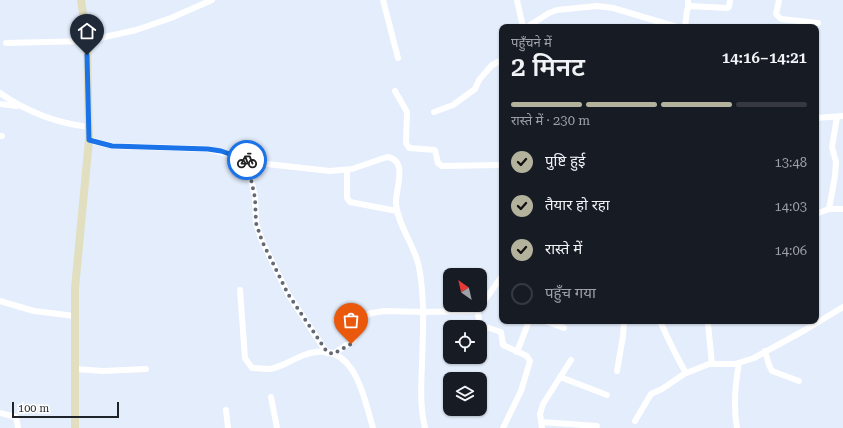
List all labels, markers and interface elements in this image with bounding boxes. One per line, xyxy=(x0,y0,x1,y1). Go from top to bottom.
pin xyxy=(70,14,104,55)
icon: home xyxy=(76,20,98,42)
text: पहुँचने में xyxy=(511,35,552,50)
text: 14:16–14:21 xyxy=(722,49,807,67)
text: 2 मिनट xyxy=(511,52,585,82)
text: रास्ते में · 230 m xyxy=(511,113,590,128)
courier xyxy=(227,140,267,180)
icon: bike xyxy=(236,149,258,171)
icon: check xyxy=(511,151,533,173)
text: पुष्टि हुई xyxy=(545,152,585,170)
text: 13:48 xyxy=(775,155,807,170)
icon: check xyxy=(511,195,533,217)
text: तैयार हो रहा xyxy=(545,196,610,214)
text: 14:03 xyxy=(775,199,807,214)
icon: check xyxy=(511,239,533,261)
text: रास्ते में xyxy=(545,240,582,258)
text: 14:06 xyxy=(775,243,807,258)
north arrow xyxy=(443,268,487,312)
map controls xyxy=(443,268,487,416)
text: पहुँच गया xyxy=(545,284,596,302)
pin xyxy=(334,303,368,344)
icon: bag xyxy=(340,309,362,331)
button: locate xyxy=(443,320,487,364)
button: layers xyxy=(443,372,487,416)
scale bar xyxy=(12,400,119,419)
text: 100 m xyxy=(18,402,49,415)

